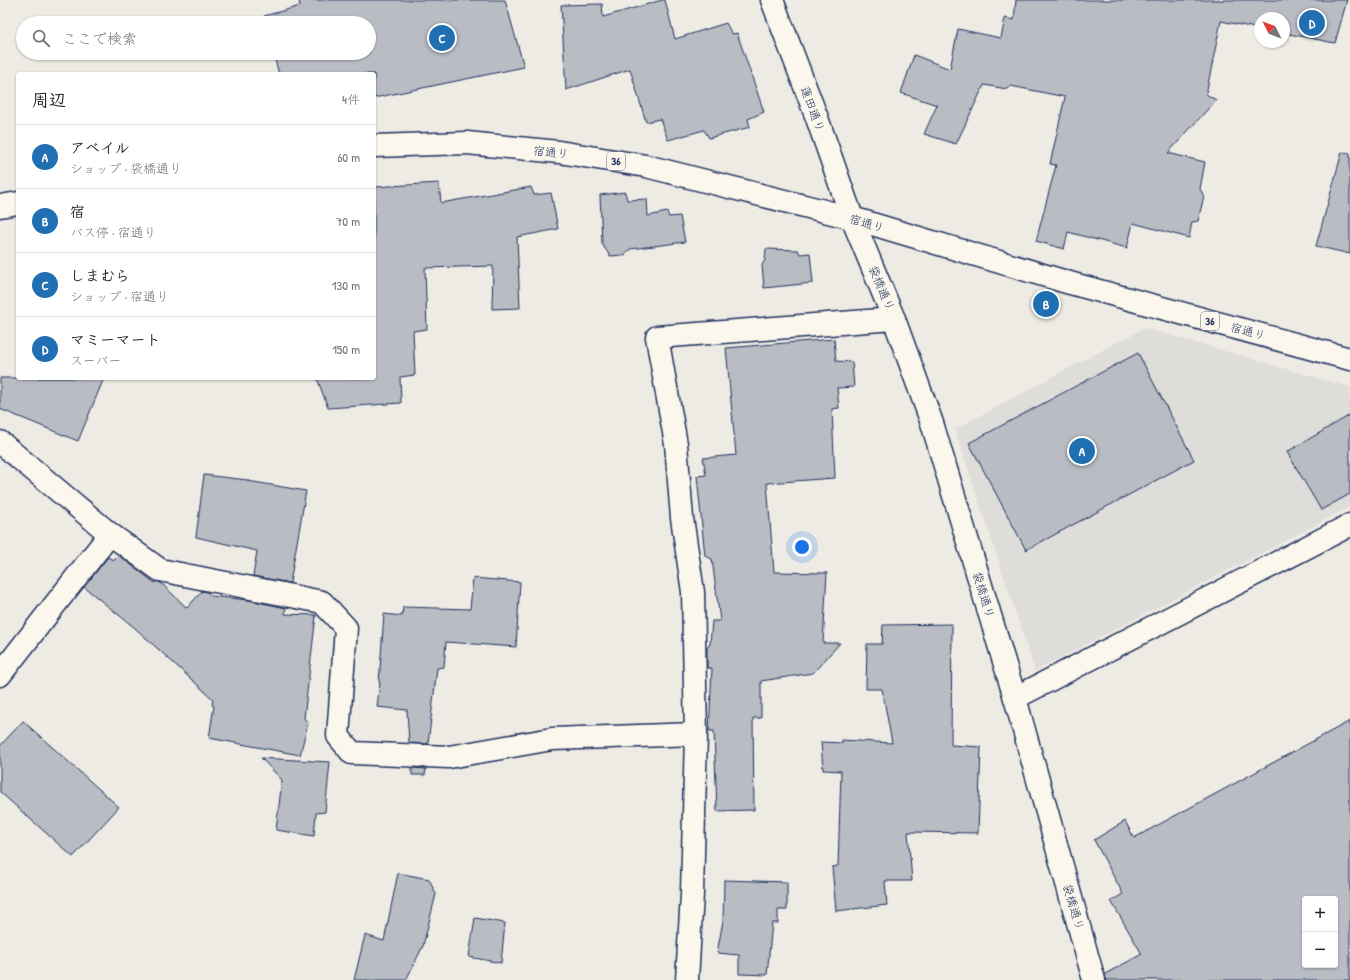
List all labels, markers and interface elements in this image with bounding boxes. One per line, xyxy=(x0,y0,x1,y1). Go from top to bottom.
pin: D xyxy=(1299,8,1325,38)
north arrow xyxy=(1254,12,1290,48)
search box xyxy=(16,16,376,60)
pin: C xyxy=(429,23,455,53)
icon: search xyxy=(30,27,52,49)
text: ここで検索 xyxy=(62,28,137,49)
street label: 蓮田通り xyxy=(797,84,829,134)
text: 周辺 xyxy=(32,88,66,111)
text: 4件 xyxy=(342,90,360,108)
text: アベイル xyxy=(70,137,129,158)
street label: 宿通り xyxy=(532,142,570,162)
text: A xyxy=(42,148,48,166)
text: 60 m xyxy=(337,148,360,166)
road number: 36 xyxy=(607,152,625,170)
text: ショップ · 袋橋通り xyxy=(70,159,182,177)
text: 宿 xyxy=(70,201,85,222)
street label: 宿通り xyxy=(847,210,887,236)
text: B xyxy=(42,212,48,230)
text: 70 m xyxy=(336,212,360,230)
text: バス停 · 宿通り xyxy=(70,223,157,241)
street label: 袋橋通り xyxy=(865,263,899,313)
text: しまむら xyxy=(70,265,130,286)
text: C xyxy=(41,276,49,294)
text: 130 m xyxy=(332,276,360,294)
text: ショップ · 宿通り xyxy=(70,287,169,305)
pin: B xyxy=(1033,289,1059,319)
road number: 36 xyxy=(1201,312,1219,330)
street label: 宿通り xyxy=(1228,318,1268,344)
text: マミーマート xyxy=(70,329,161,350)
text: D xyxy=(42,340,48,358)
text: 150 m xyxy=(332,340,360,358)
text: スーパー xyxy=(70,351,121,369)
pin: A xyxy=(1069,436,1095,466)
your location xyxy=(792,537,812,557)
street label: 袋橋通り xyxy=(969,570,999,620)
street label: 袋橋通り xyxy=(1059,882,1089,932)
map controls xyxy=(1302,896,1338,968)
button: + xyxy=(1302,896,1338,932)
button: − xyxy=(1302,932,1338,968)

